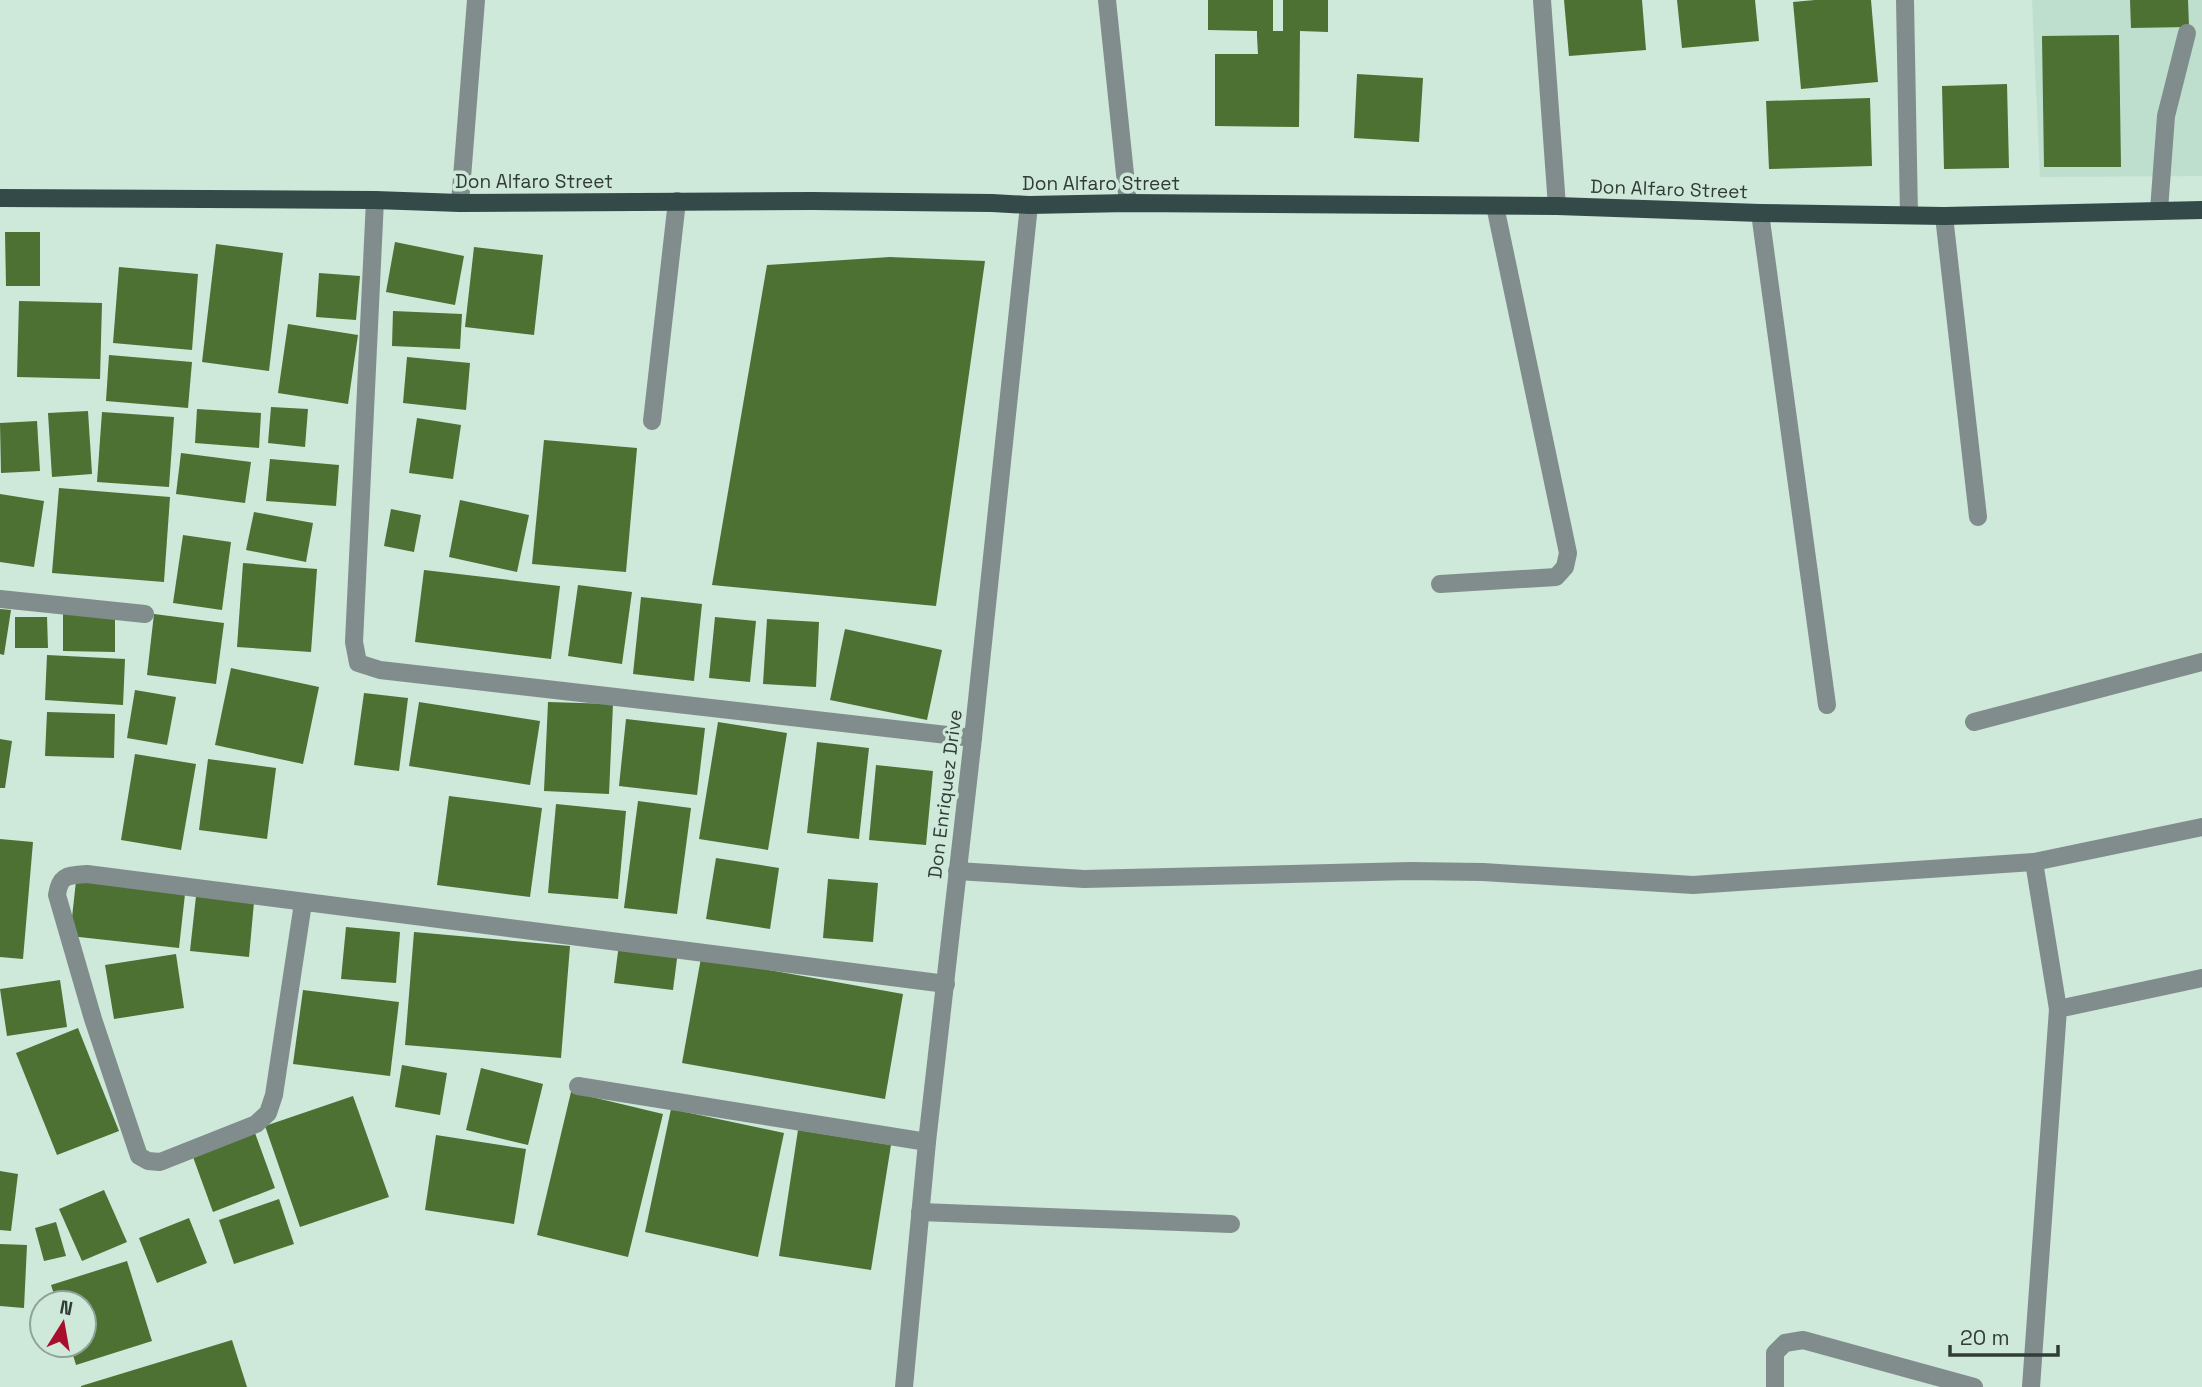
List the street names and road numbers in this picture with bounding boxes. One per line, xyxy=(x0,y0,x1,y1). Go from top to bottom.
street label: Don Alfaro Street xyxy=(455,169,613,194)
street label: Don Alfaro Street xyxy=(1022,171,1180,196)
street label: Don Alfaro Street xyxy=(1590,174,1748,204)
street label: Don Enriquez Drive xyxy=(922,708,968,880)

